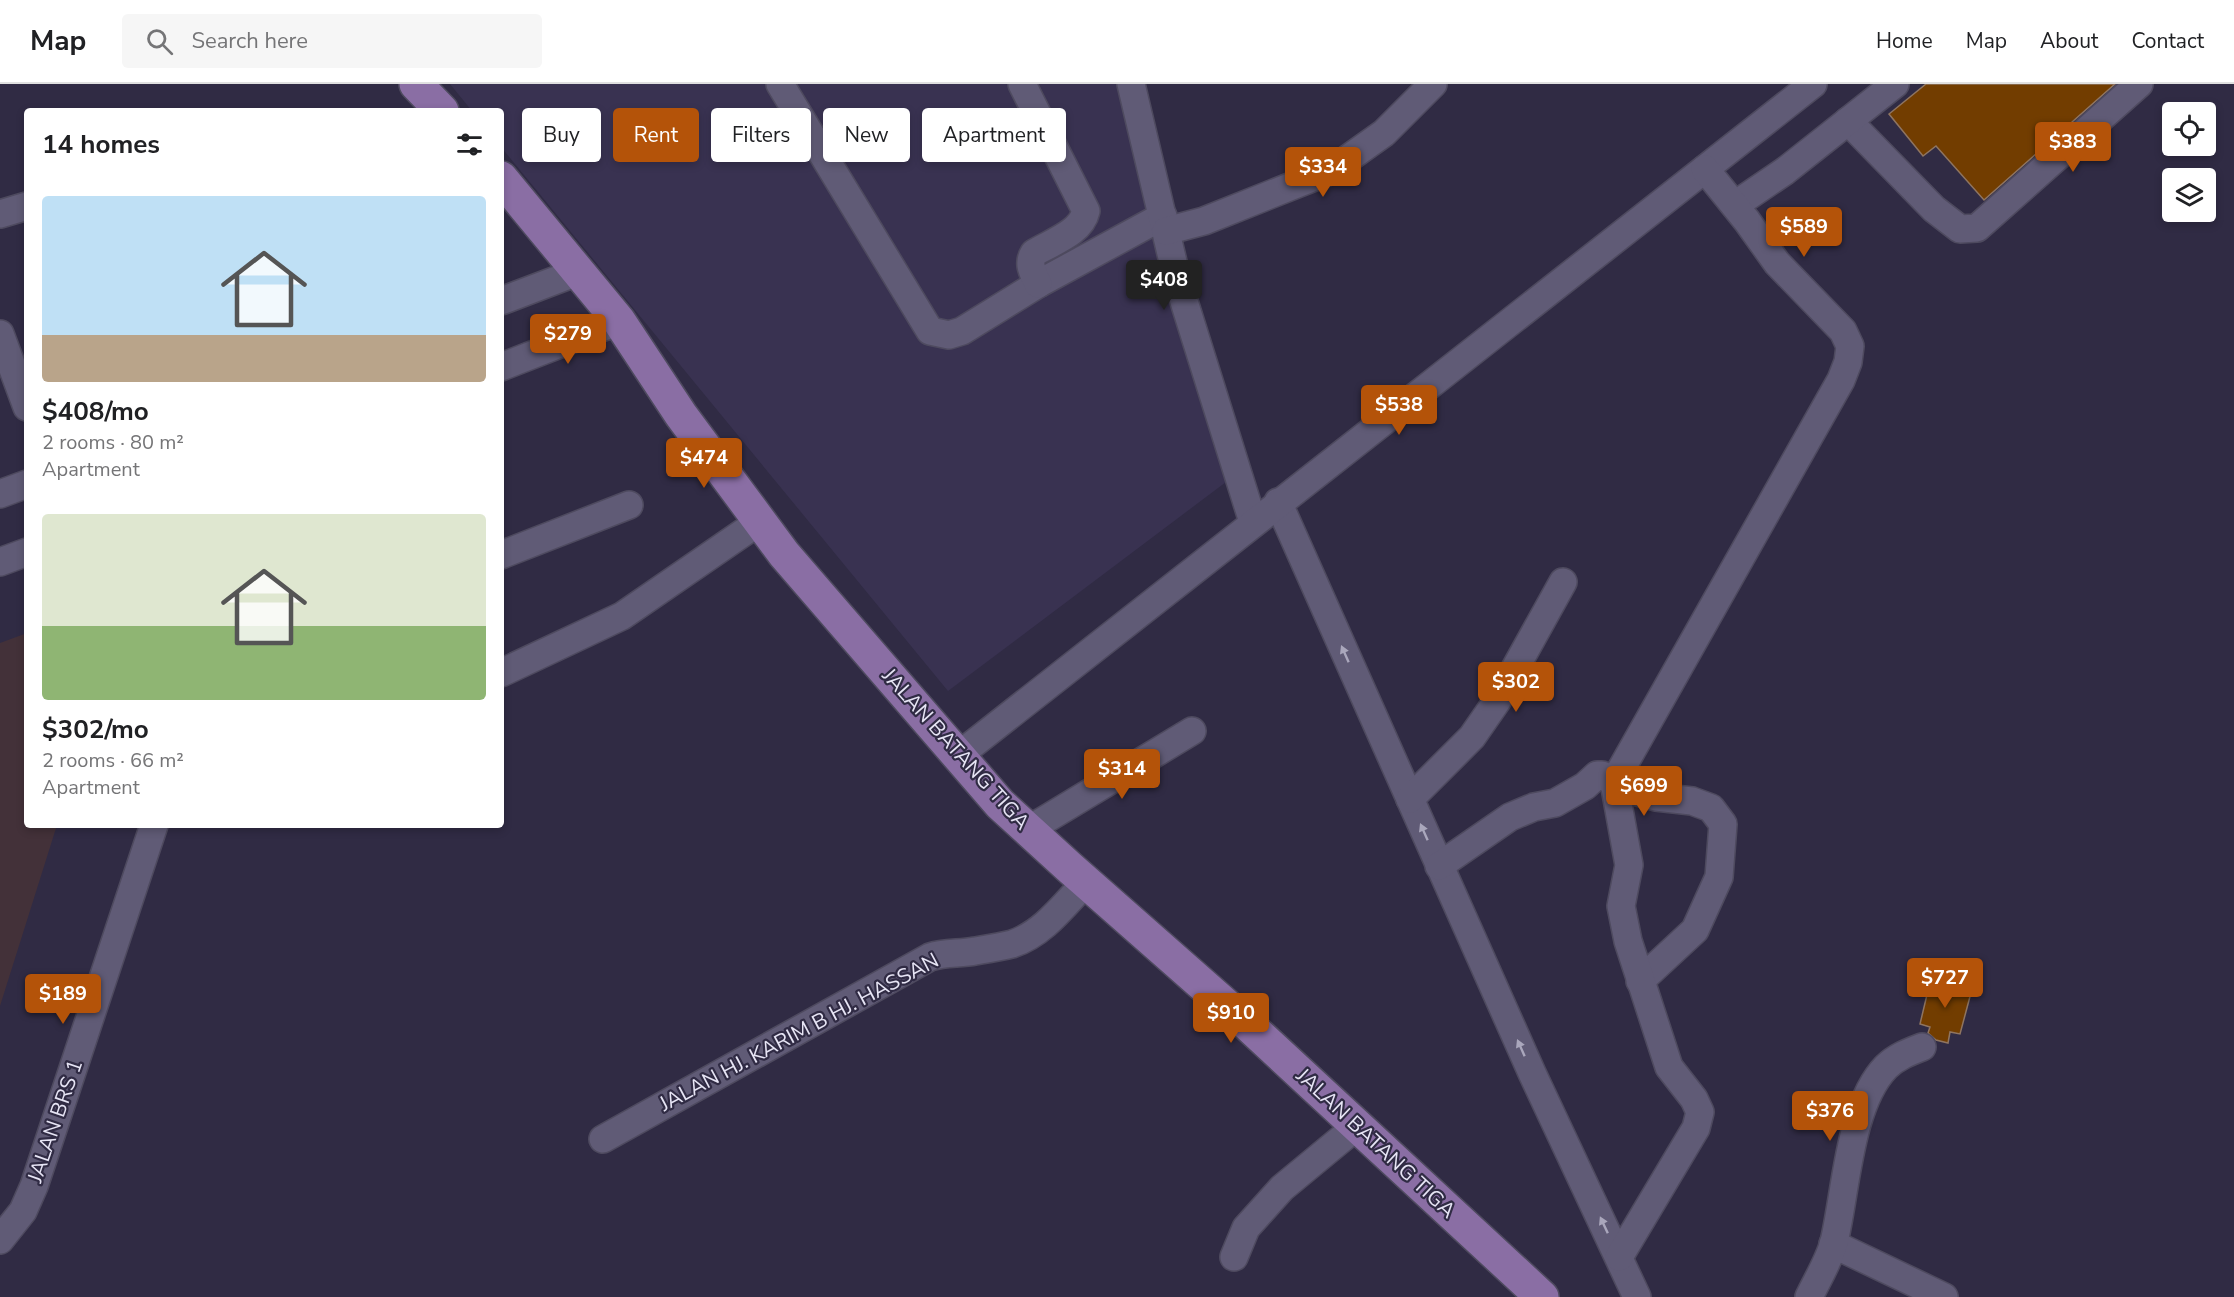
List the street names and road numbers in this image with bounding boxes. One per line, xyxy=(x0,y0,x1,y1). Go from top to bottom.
street label: JALAN BATANG TIGA xyxy=(875,662,1036,836)
street label: JALAN HJ. KARIM B HJ. HASSAN xyxy=(654,946,944,1118)
street label: JALAN BRS 1 xyxy=(21,1056,89,1187)
street label: JALAN BATANG TIGA xyxy=(1290,1061,1462,1224)

